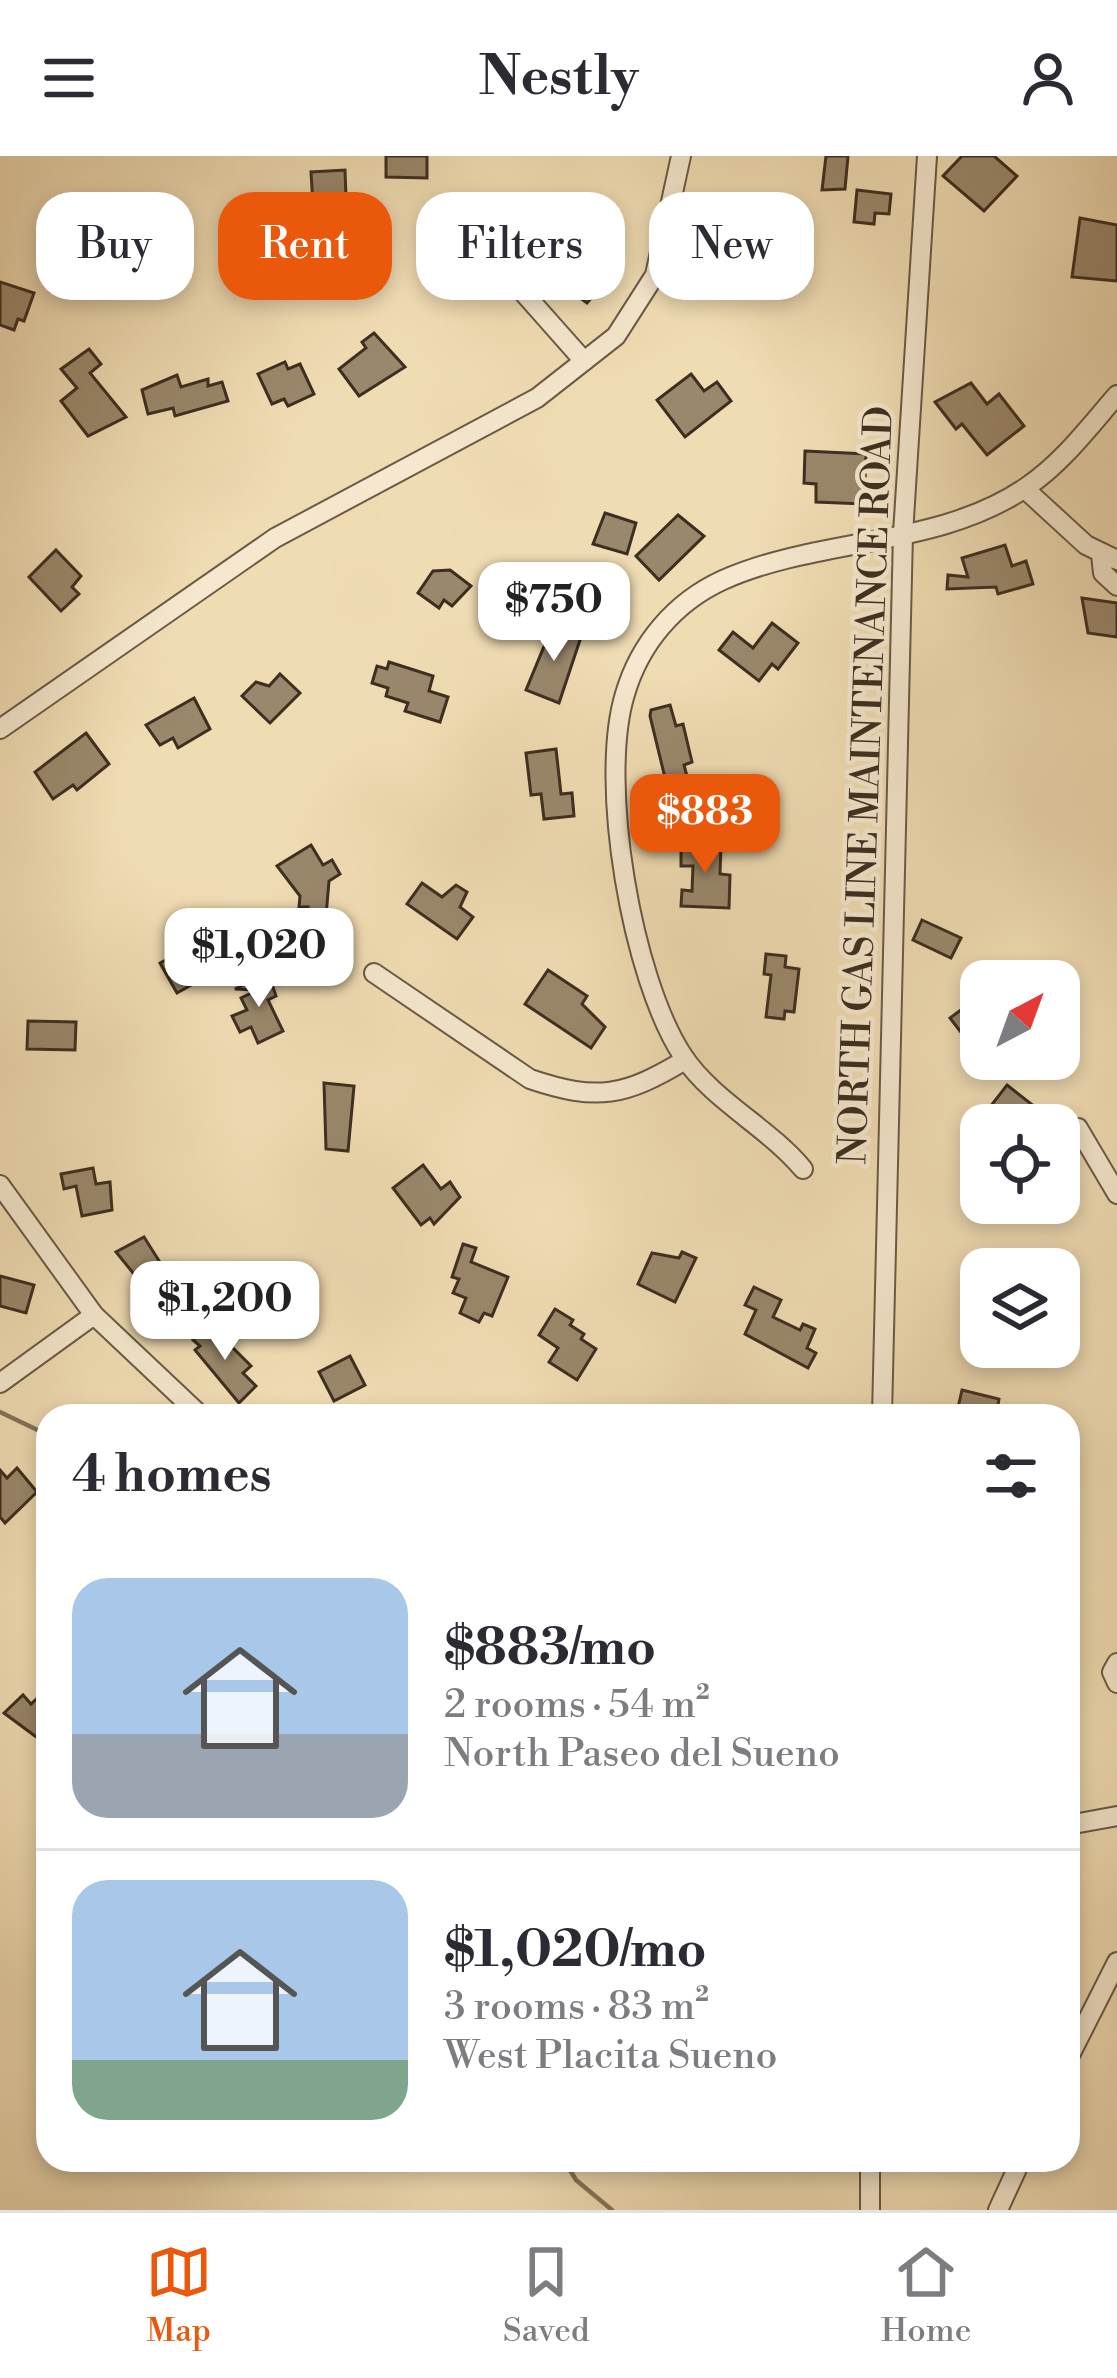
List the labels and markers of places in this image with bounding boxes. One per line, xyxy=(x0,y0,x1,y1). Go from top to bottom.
pin: $750 xyxy=(483,562,625,664)
pin: $883 xyxy=(634,774,776,876)
pin: $1,020 xyxy=(161,908,357,1010)
pin: $1,200 xyxy=(127,1261,323,1363)

